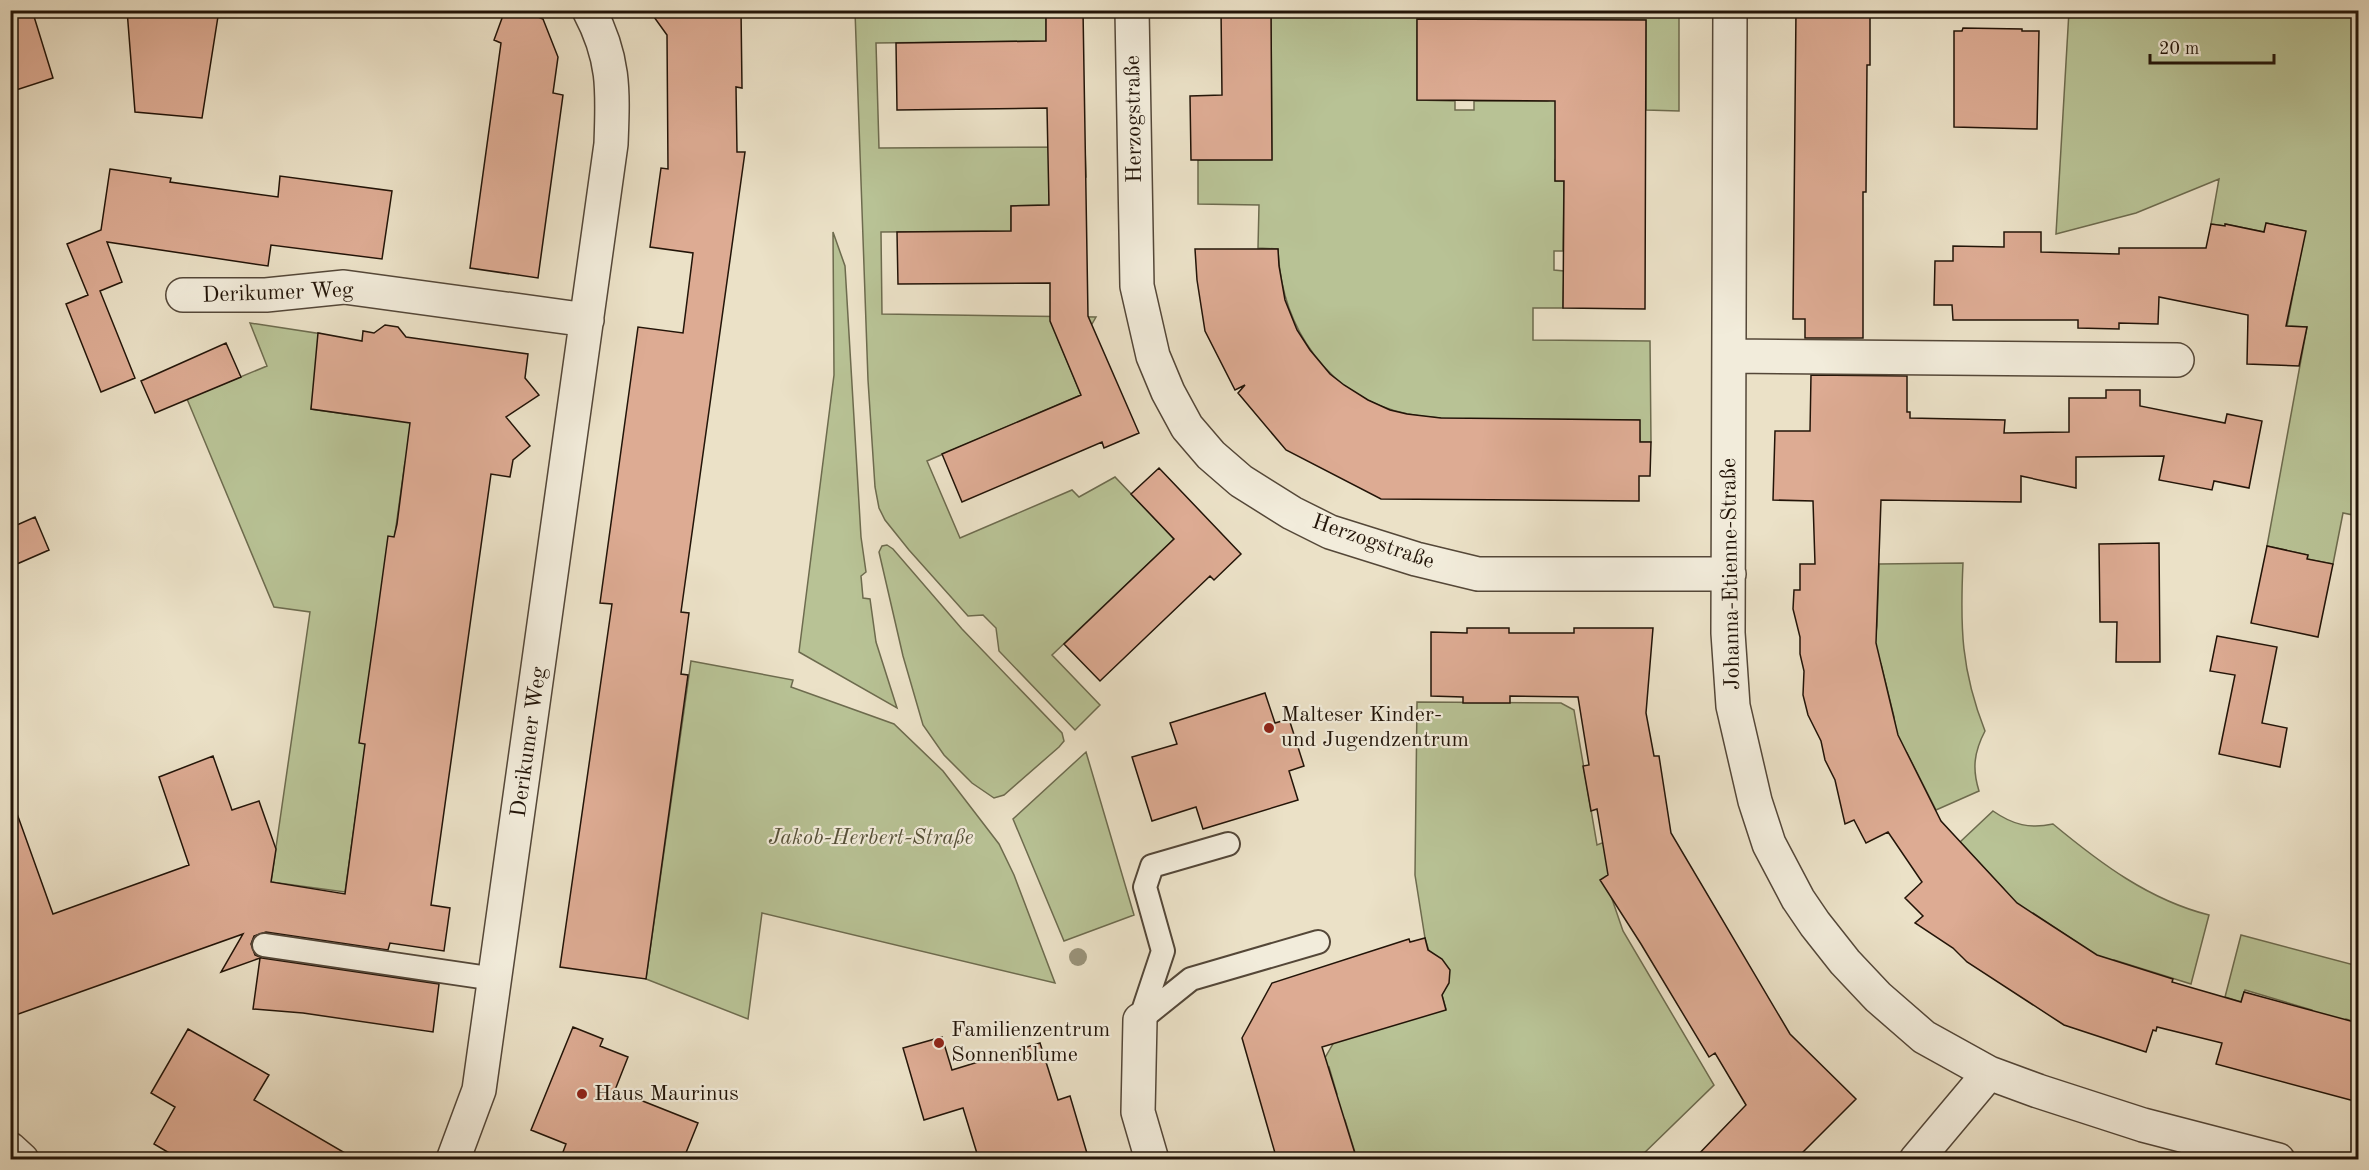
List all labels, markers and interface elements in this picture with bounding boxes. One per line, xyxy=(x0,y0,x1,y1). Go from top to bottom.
scale bar xyxy=(2150,27,2274,65)
text: 20 m xyxy=(2159,40,2199,58)
street label: Herzogstraße xyxy=(1122,55,1146,183)
street label: Derikumer Weg xyxy=(202,279,354,307)
street label: Johanna-Etienne-Straße xyxy=(1718,458,1744,690)
street label: Herzogstraße xyxy=(1309,511,1437,573)
street label: Derikumer Weg xyxy=(508,665,550,819)
place label: Malteser Kinder- und Jugendzentrum xyxy=(1281,704,1469,751)
marker: Malteser Kinder- und Jugendzentrum xyxy=(1262,721,1276,735)
park label: Jakob-Herbert-Straße xyxy=(768,827,974,849)
place label: Familienzentrum Sonnenblume xyxy=(951,1019,1110,1066)
marker: Familienzentrum Sonnenblume xyxy=(932,1036,946,1050)
place label: Haus Maurinus xyxy=(594,1083,739,1105)
marker: Haus Maurinus xyxy=(575,1087,589,1101)

